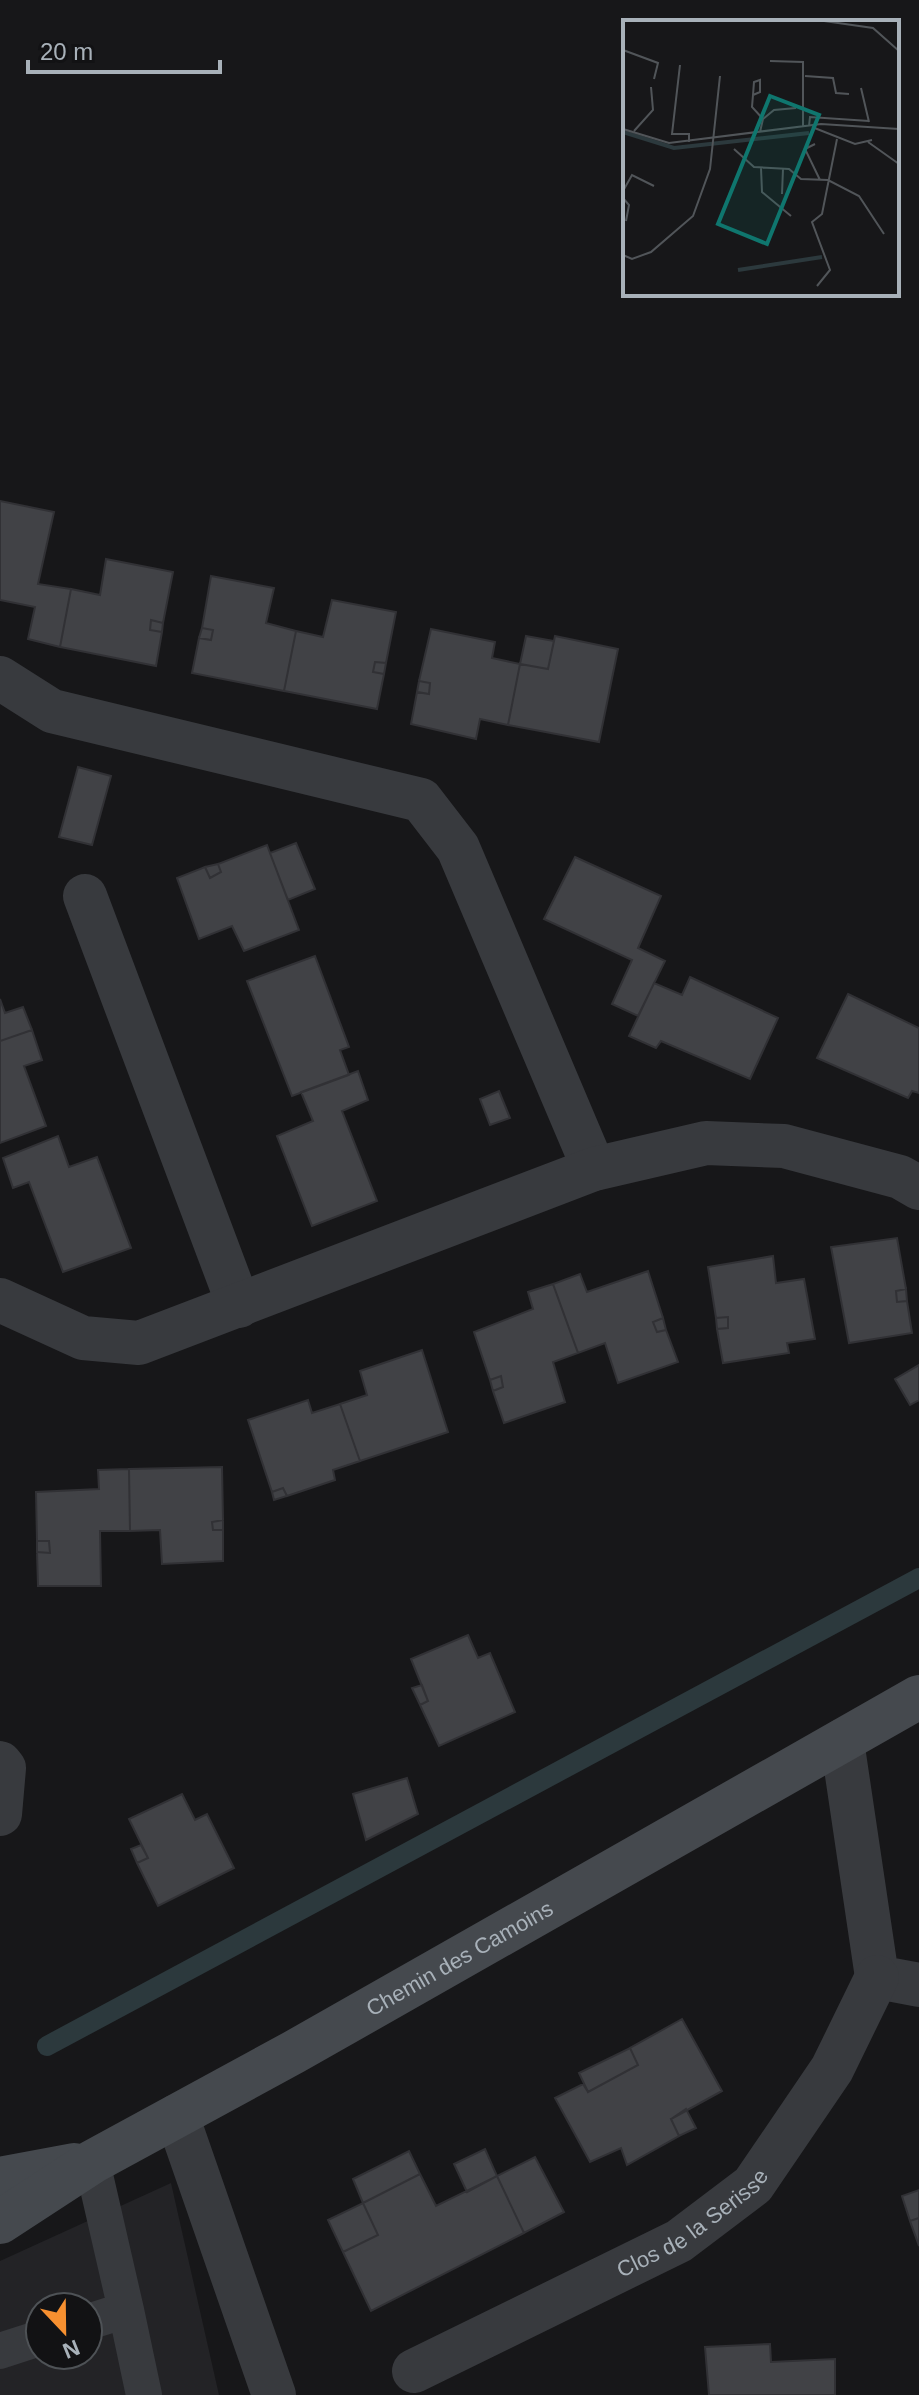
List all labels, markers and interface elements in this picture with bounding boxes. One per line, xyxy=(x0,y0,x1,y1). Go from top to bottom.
inset map xyxy=(623,20,899,296)
scale bar xyxy=(28,24,220,74)
text: 20 m xyxy=(40,38,93,65)
street label: Chemin des Camoins xyxy=(362,1895,557,2021)
street label: Clos de la Serisse xyxy=(613,2164,773,2282)
north arrow xyxy=(24,2291,104,2371)
text: N xyxy=(59,2335,83,2364)

